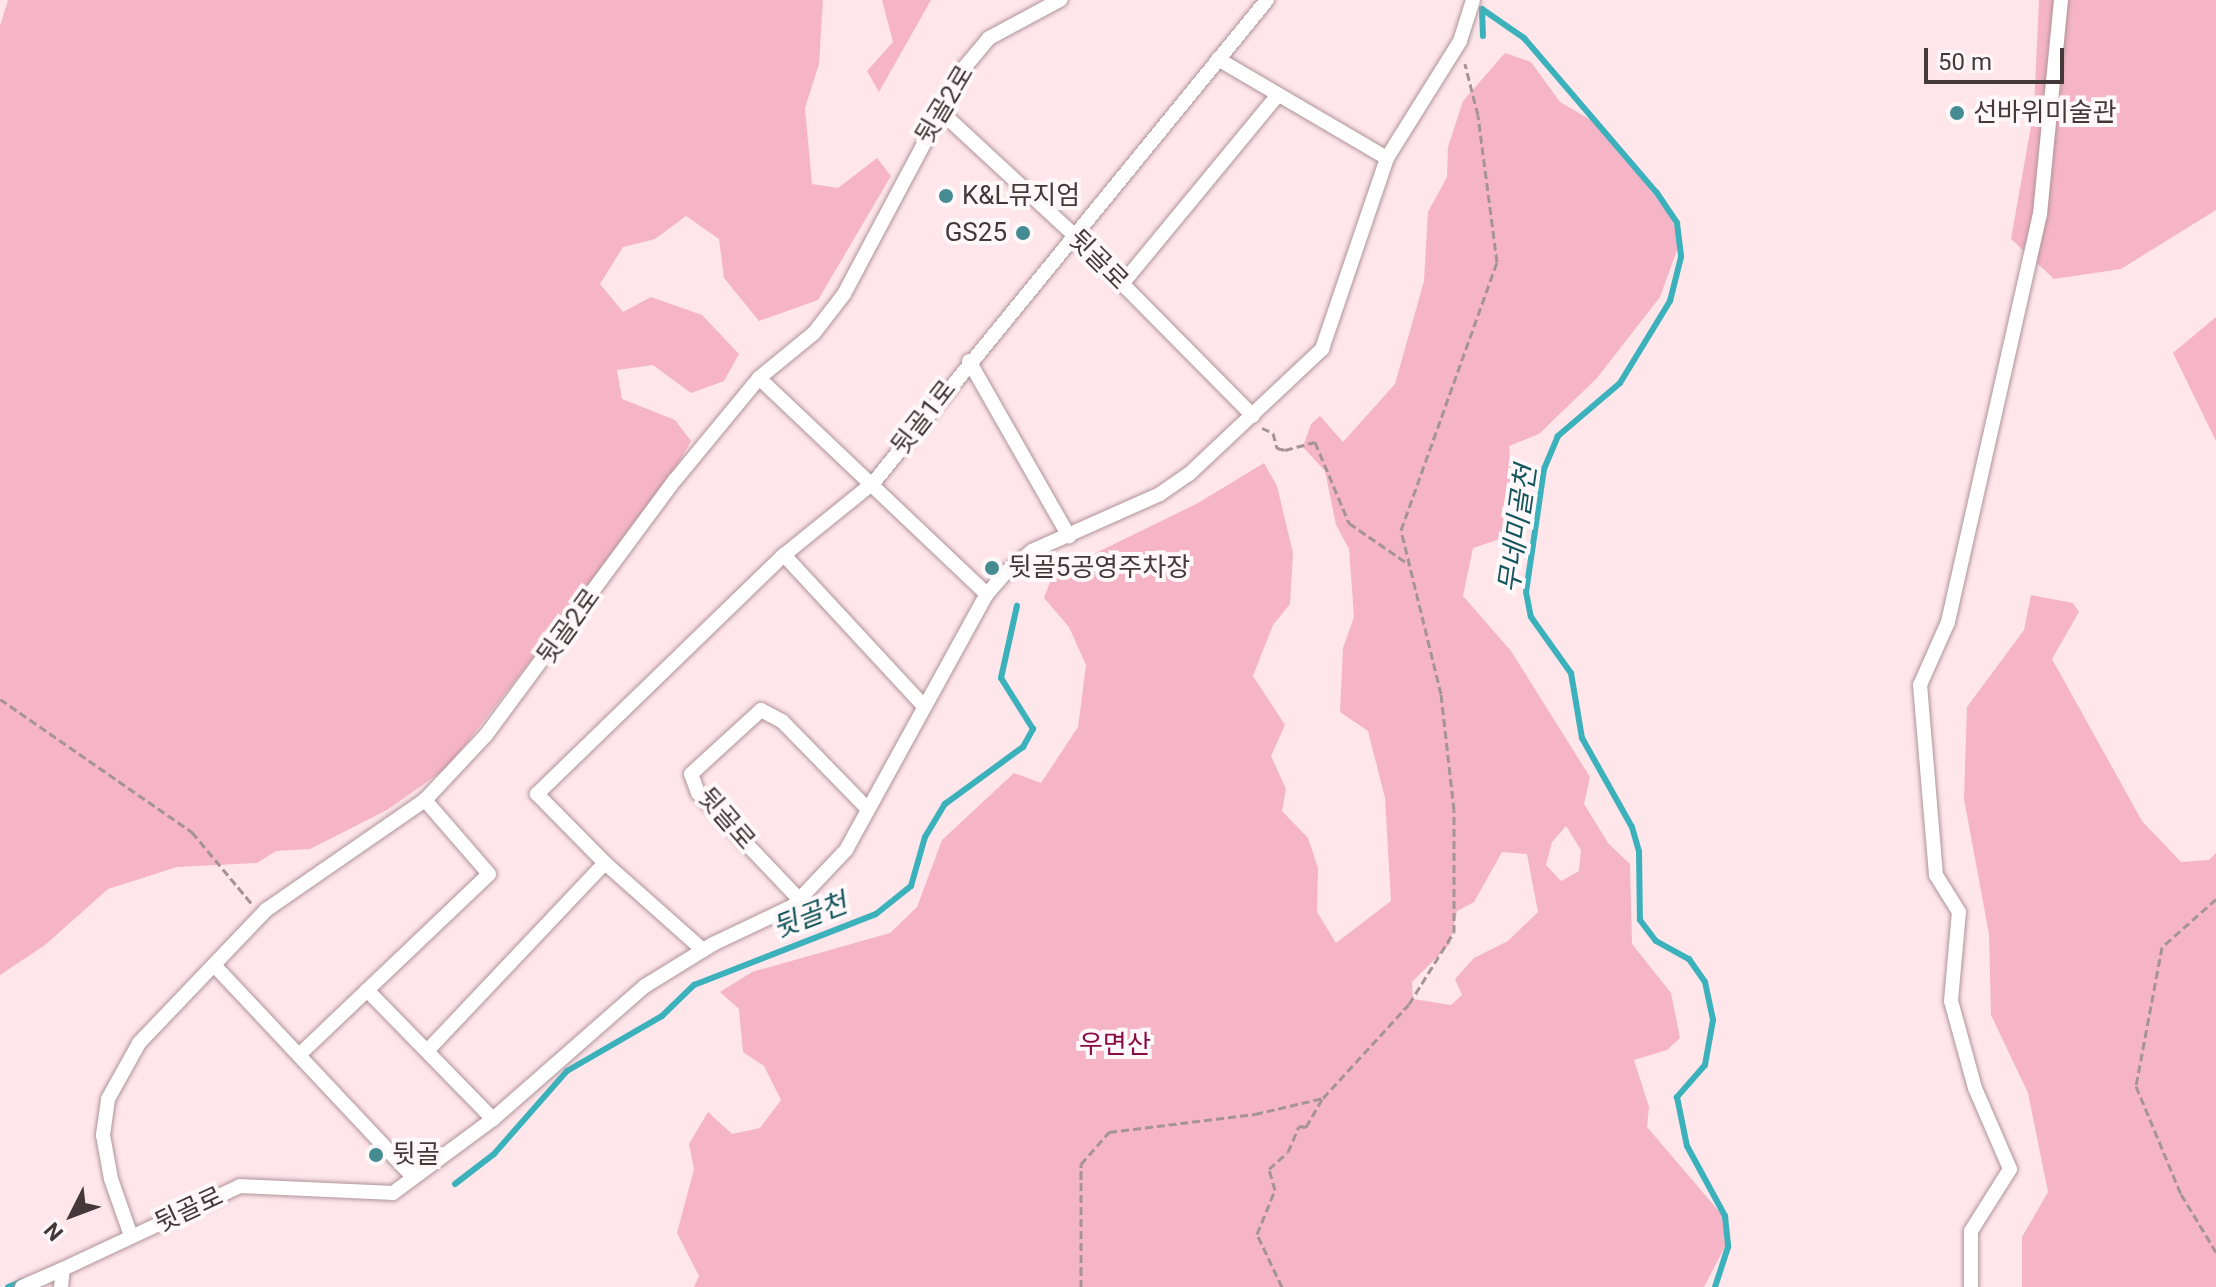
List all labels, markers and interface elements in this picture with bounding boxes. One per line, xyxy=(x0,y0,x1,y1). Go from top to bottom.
scale bar xyxy=(1928,32,2068,82)
text: 50 m xyxy=(1938,48,1992,76)
street label: 뒷골2로 xyxy=(909,60,981,150)
place label: 선바위미술관 xyxy=(1973,97,2117,129)
marker: 선바위미술관 xyxy=(1948,104,1966,122)
place label: K&L뮤지엄 xyxy=(962,180,1080,212)
marker: K&L뮤지엄 xyxy=(937,187,955,205)
place label: GS25 xyxy=(945,217,1007,249)
marker: GS25 xyxy=(1014,224,1032,242)
street label: 뒷골로 xyxy=(1062,224,1134,296)
street label: 뒷골1로 xyxy=(885,374,963,462)
water label: 무네미골천 xyxy=(1492,463,1544,595)
place label: 뒷골5공영주차장 xyxy=(1008,552,1190,584)
marker: 뒷골5공영주차장 xyxy=(983,559,1001,577)
street label: 뒷골2로 xyxy=(531,583,607,671)
street label: 뒷골로 xyxy=(691,782,761,856)
water label: 뒷골천 xyxy=(768,886,852,946)
park label: 우면산 xyxy=(1079,1029,1151,1061)
place label: 뒷골 xyxy=(392,1139,440,1171)
marker: 뒷골 xyxy=(367,1146,385,1164)
north arrow xyxy=(32,1175,112,1255)
street label: 뒷골로 xyxy=(150,1181,228,1239)
text: N xyxy=(39,1217,68,1246)

